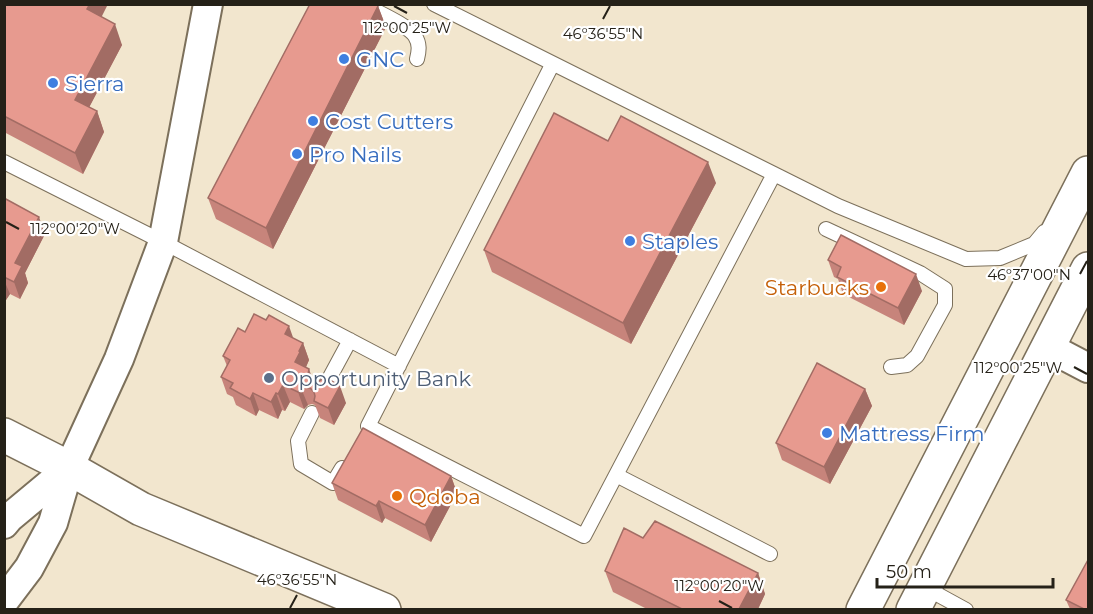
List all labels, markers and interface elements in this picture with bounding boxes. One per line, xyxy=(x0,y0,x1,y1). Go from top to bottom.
text: 112°00'25"W xyxy=(363,18,451,37)
text: 46°36'55"N xyxy=(563,24,643,43)
place label: GNC xyxy=(356,47,404,72)
marker: GNC xyxy=(337,52,351,66)
place label: Sierra xyxy=(65,71,124,96)
marker: Sierra xyxy=(46,76,60,90)
place label: Cost Cutters xyxy=(325,109,453,134)
marker: Cost Cutters xyxy=(306,114,320,128)
place label: Pro Nails xyxy=(309,142,401,167)
marker: Pro Nails xyxy=(290,147,304,161)
text: 112°00'20"W xyxy=(30,219,120,238)
place label: Staples xyxy=(642,229,718,254)
marker: Staples xyxy=(623,234,637,248)
text: 46°37'00"N xyxy=(987,265,1071,284)
place label: Starbucks xyxy=(765,275,869,300)
marker: Starbucks xyxy=(874,280,888,294)
text: 112°00'25"W xyxy=(974,358,1062,377)
place label: Opportunity Bank xyxy=(281,366,471,391)
marker: Opportunity Bank xyxy=(262,371,276,385)
place label: Mattress Firm xyxy=(839,421,985,446)
marker: Mattress Firm xyxy=(820,426,834,440)
place label: Qdoba xyxy=(409,484,481,509)
marker: Qdoba xyxy=(390,489,404,503)
scale bar xyxy=(877,551,1052,589)
text: 50 m xyxy=(886,561,932,583)
text: 46°36'55"N xyxy=(257,570,337,589)
text: 112°00'20"W xyxy=(674,576,764,595)

